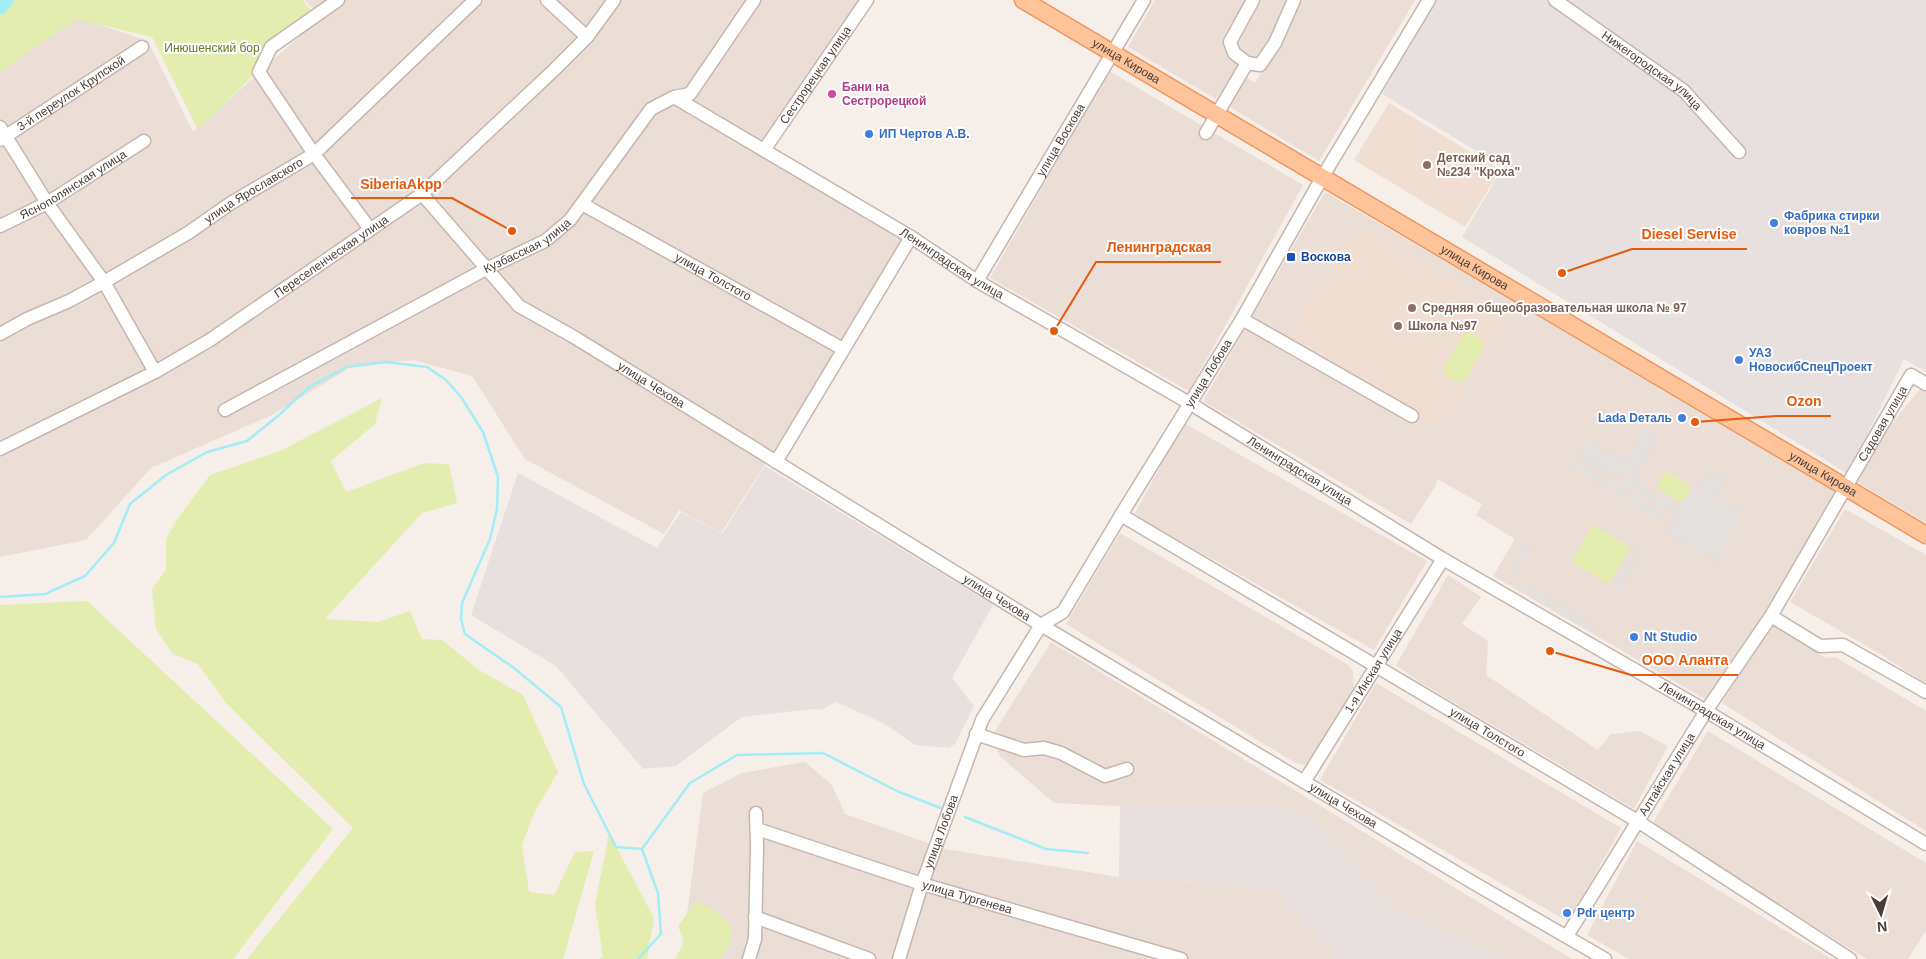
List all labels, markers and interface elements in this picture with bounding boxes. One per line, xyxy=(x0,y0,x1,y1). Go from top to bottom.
street label: Сестрорецкая улица xyxy=(777,23,854,127)
street label: Нижегородская улица xyxy=(1599,28,1705,113)
street label: улица Кирова xyxy=(1090,36,1163,87)
park label: Инюшенский бор xyxy=(164,41,260,55)
street label: 3-й переулок Крупской xyxy=(15,53,128,134)
place label: Бани на Сестрорецкой xyxy=(842,80,926,108)
marker: Бани на Сестрорецкой xyxy=(826,88,838,100)
street label: улица Воскова xyxy=(1034,101,1088,179)
place label: ИП Чертов А.В. xyxy=(879,127,970,141)
marker: ИП Чертов А.В. xyxy=(863,128,875,140)
street label: Яснополянская улица xyxy=(18,147,129,222)
place label: Детский сад №234 "Кроха" xyxy=(1437,151,1520,179)
street label: улица Ярославского xyxy=(202,155,306,226)
marker: Детский сад №234 "Кроха" xyxy=(1421,159,1433,171)
callout: SiberiaAkpp xyxy=(351,169,452,198)
text: SiberiaAkpp xyxy=(360,176,442,192)
place label: Фабрика стирки ковров №1 xyxy=(1784,209,1880,237)
street label: Переселенческая улица xyxy=(272,212,391,301)
street label: Кузбасская улица xyxy=(481,215,574,276)
marker: Фабрика стирки ковров №1 xyxy=(1768,217,1780,229)
callout: Diesel Servise xyxy=(1632,220,1747,249)
street label: Ленинградская улица xyxy=(898,225,1006,302)
text: Diesel Servise xyxy=(1642,226,1737,242)
callout: Ленинградская xyxy=(1096,233,1221,262)
text: Ленинградская xyxy=(1107,239,1211,255)
street label: улица Кирова xyxy=(1438,242,1511,293)
street label: улица Толстого xyxy=(673,250,754,304)
place label: Воскова xyxy=(1301,250,1351,264)
marker: Воскова xyxy=(1285,251,1297,263)
place label: Средняя общеобразовательная школа № 97 xyxy=(1422,301,1687,315)
marker: Средняя общеобразовательная школа № 97 xyxy=(1406,302,1418,314)
place label: Школа №97 xyxy=(1408,319,1478,333)
marker: Школа №97 xyxy=(1392,320,1404,332)
street label: улица Лобова xyxy=(1182,336,1235,410)
place label: УАЗ НовосибСпецПроект xyxy=(1749,346,1873,374)
marker: УАЗ НовосибСпецПроект xyxy=(1733,354,1745,366)
street label: улица Чехова xyxy=(615,359,688,411)
street label: Садовая улица xyxy=(1855,383,1910,464)
callout: Ozon xyxy=(1776,387,1831,416)
text: Ozon xyxy=(1787,393,1822,409)
place label: Lada Dеталь xyxy=(1598,411,1672,425)
marker: Lada Dеталь xyxy=(1676,412,1688,424)
street label: Ленинградская улица xyxy=(1245,433,1355,509)
street label: улица Кирова xyxy=(1787,449,1860,500)
street label: улица Чехова xyxy=(961,572,1033,624)
street label: 1-я Инская улица xyxy=(1342,626,1405,716)
place label: Nt Studio xyxy=(1644,630,1697,644)
marker: Nt Studio xyxy=(1628,631,1640,643)
callout: ООО Аланта xyxy=(1631,646,1738,675)
text: ООО Аланта xyxy=(1642,652,1728,668)
street label: Ленинградская улица xyxy=(1657,679,1768,752)
street label: улица Толстого xyxy=(1447,704,1528,760)
street label: Алтайская улица xyxy=(1636,730,1698,818)
street label: улица Чехова xyxy=(1307,780,1380,831)
street label: улица Лобова xyxy=(921,793,961,871)
street label: улица Тургенева xyxy=(921,877,1014,917)
north arrow xyxy=(1856,889,1906,939)
place label: Pdr центр xyxy=(1577,906,1635,920)
marker: Pdr центр xyxy=(1561,907,1573,919)
text: N xyxy=(1876,919,1888,935)

